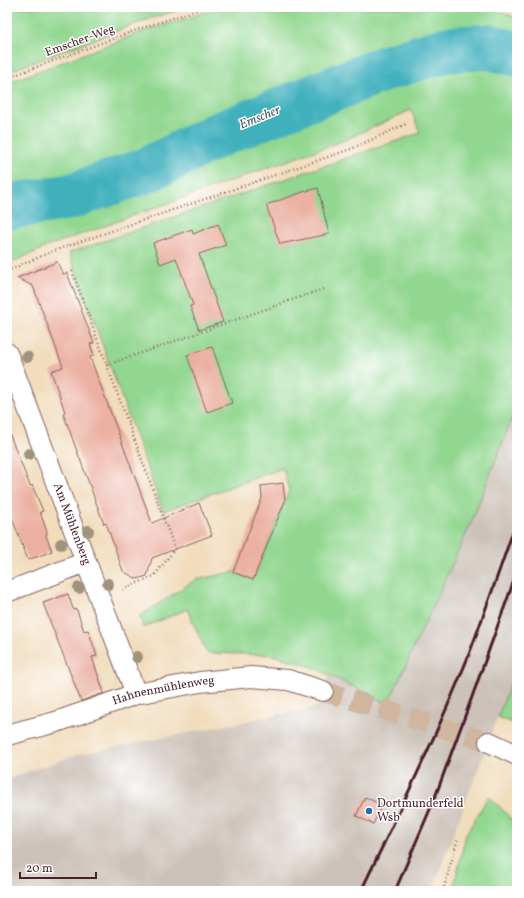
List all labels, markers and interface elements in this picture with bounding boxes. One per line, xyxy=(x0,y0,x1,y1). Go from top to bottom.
street label: Emscher-Weg xyxy=(43,21,117,61)
water label: Emscher xyxy=(237,102,283,134)
street label: Am Mühlenberg xyxy=(49,481,94,567)
street label: Hahnenmühlenweg xyxy=(110,673,215,710)
place label: Dortmunderfeld Wsb xyxy=(377,796,464,826)
marker: Dortmunderfeld Wsb xyxy=(364,806,374,816)
scale bar xyxy=(20,854,96,880)
text: 20 m xyxy=(26,861,53,877)

